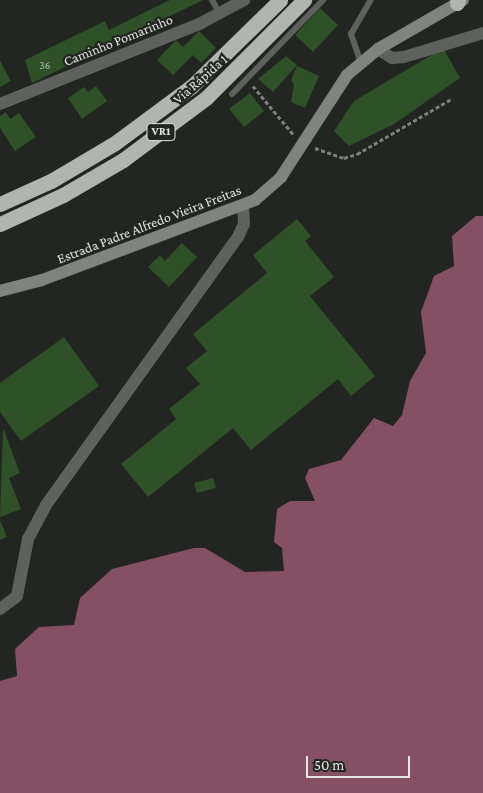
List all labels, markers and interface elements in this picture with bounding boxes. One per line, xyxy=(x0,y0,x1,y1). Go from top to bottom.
street label: Caminho Pomarinho xyxy=(61,10,175,70)
street label: Via Rápida 1 xyxy=(169,51,231,107)
house number: 36 xyxy=(40,58,50,72)
road number: VR1 xyxy=(146,122,176,142)
street label: Estrada Padre Alfredo Vieira Freitas xyxy=(55,181,243,267)
scale bar xyxy=(308,746,412,778)
text: 50 m xyxy=(314,757,344,773)

